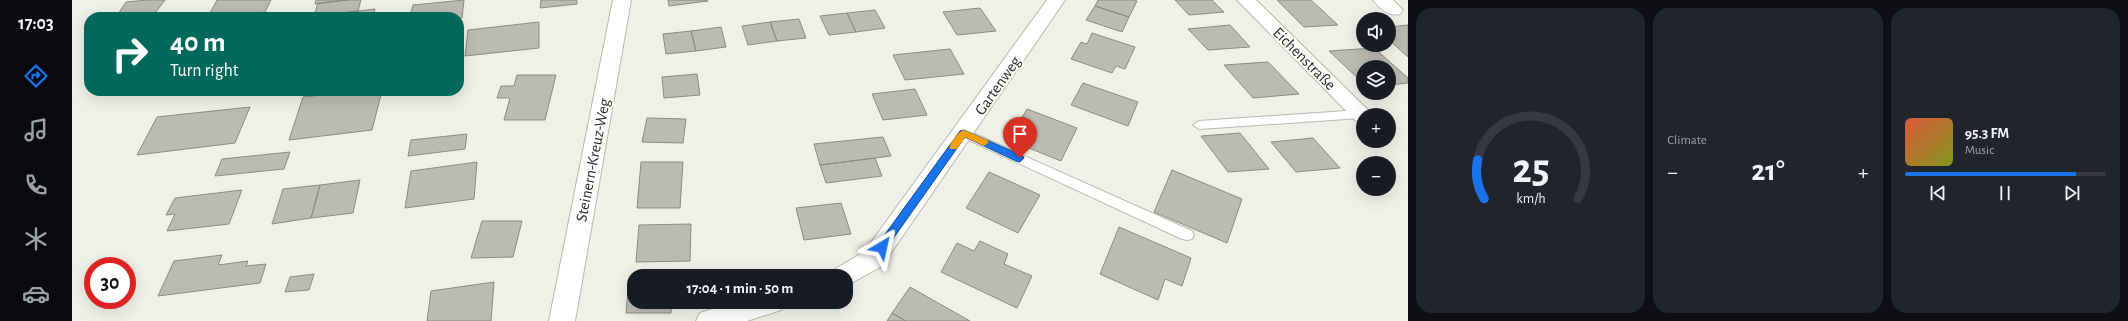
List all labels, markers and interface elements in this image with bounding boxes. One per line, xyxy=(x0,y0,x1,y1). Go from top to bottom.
map controls xyxy=(1356,12,1396,196)
button: sound xyxy=(1356,12,1396,52)
text: 17:03 xyxy=(18,15,54,33)
street label: Eichenstraße xyxy=(1270,24,1339,93)
icon: right xyxy=(104,28,156,80)
text: 40 m xyxy=(170,29,226,57)
street label: Gartenweg xyxy=(972,53,1024,118)
button: layers xyxy=(1356,60,1396,100)
icon: directions xyxy=(22,62,50,90)
text: Turn right xyxy=(170,62,239,80)
street label: Steinern-Kreuz-Weg xyxy=(573,97,613,223)
button: + xyxy=(1356,108,1396,148)
icon: music xyxy=(22,116,50,144)
pin xyxy=(1003,117,1037,158)
icon: arrive xyxy=(1009,123,1031,145)
text: 95.3 FM xyxy=(1965,126,2009,141)
text: Climate xyxy=(1667,134,1707,147)
text: Music xyxy=(1965,144,1994,157)
text: 25 xyxy=(1512,148,1549,189)
button: − xyxy=(1356,156,1396,196)
text: 21° xyxy=(1751,156,1785,186)
text: − xyxy=(1667,161,1678,183)
text: + xyxy=(1858,161,1869,183)
icon: phone xyxy=(22,171,50,199)
icon: previous xyxy=(1927,182,1949,204)
icon: pause xyxy=(1994,182,2016,204)
icon: next xyxy=(2061,182,2083,204)
text: km/h xyxy=(1516,191,1545,205)
icon: climate xyxy=(22,225,50,253)
position arrow xyxy=(861,226,903,268)
speed limit sign: 30 xyxy=(84,257,136,309)
icon: car xyxy=(22,280,50,308)
text: 17:04 · 1 min · 50 m xyxy=(687,281,793,296)

